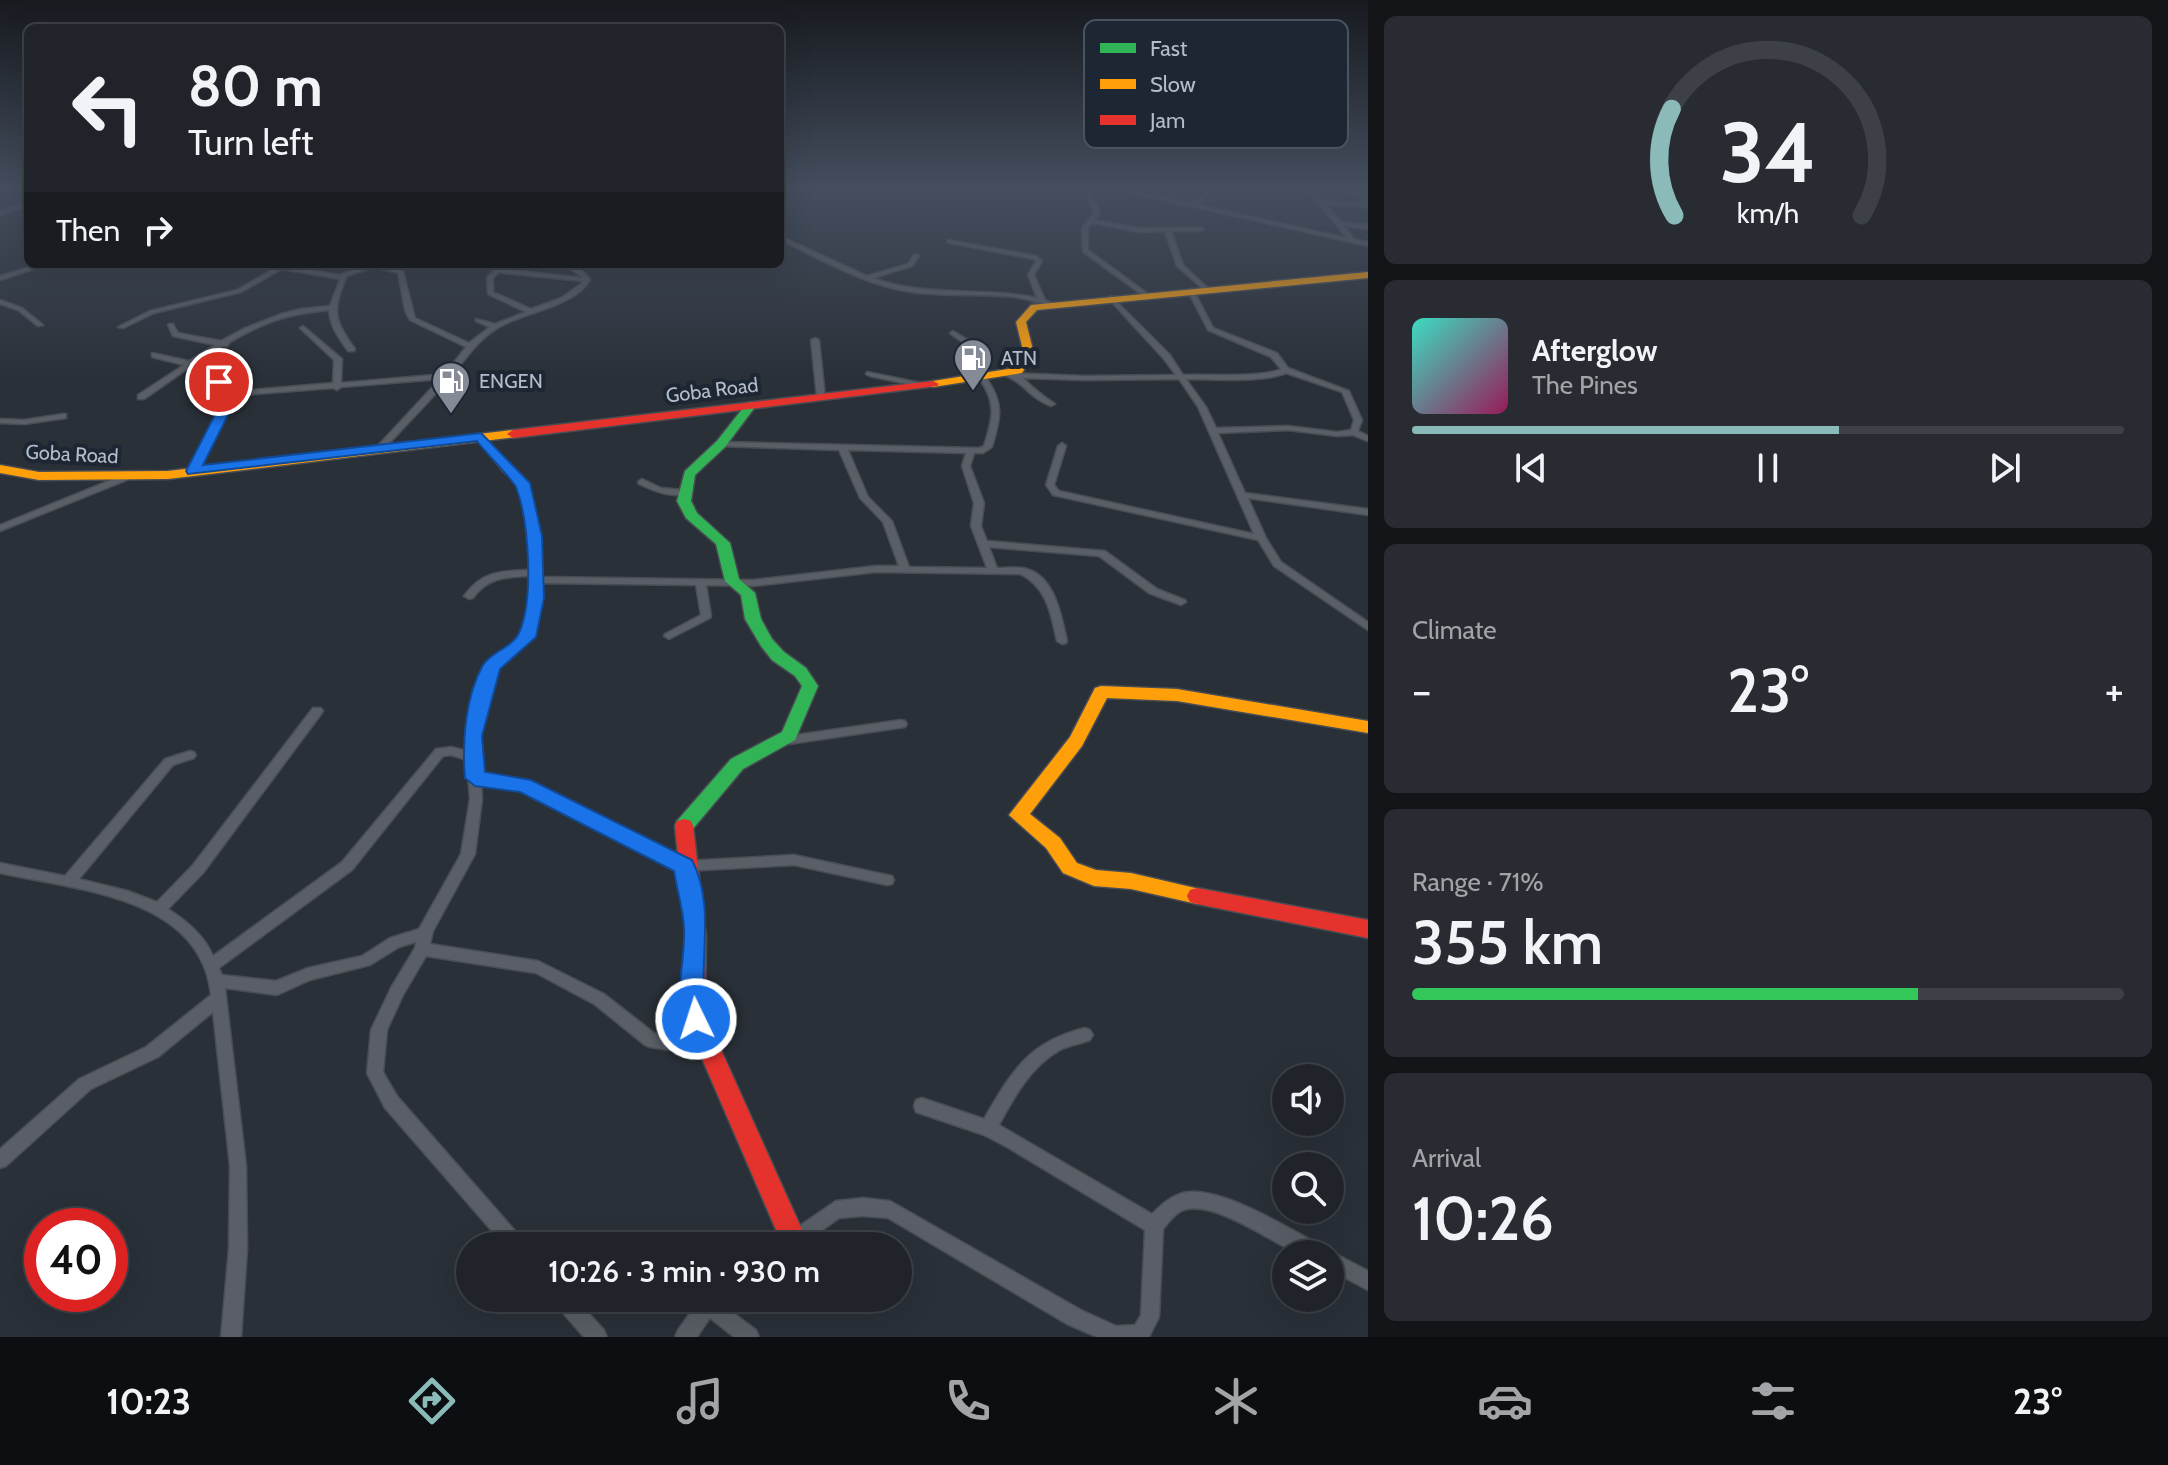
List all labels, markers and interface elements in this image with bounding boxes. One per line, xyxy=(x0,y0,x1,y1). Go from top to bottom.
legend xyxy=(1084,20,1348,148)
text: Fast xyxy=(1150,35,1188,62)
text: 80 m xyxy=(188,52,323,120)
icon: left xyxy=(56,56,160,160)
text: Slow xyxy=(1150,71,1196,98)
text: 34 xyxy=(1720,102,1816,203)
text: Jam xyxy=(1149,107,1185,134)
text: Turn left xyxy=(188,120,313,164)
text: km/h xyxy=(1737,195,1799,230)
icon: right xyxy=(136,208,180,252)
text: Then xyxy=(56,212,120,249)
text: Afterglow xyxy=(1532,332,1658,369)
fuel station icon: ATN xyxy=(952,337,994,392)
place label: ATN xyxy=(1001,346,1037,370)
pin xyxy=(185,348,253,416)
icon: arrive xyxy=(197,360,241,404)
fuel station icon: ENGEN xyxy=(430,360,472,415)
place label: ENGEN xyxy=(479,369,543,393)
text: The Pines xyxy=(1532,369,1638,401)
street label: Goba Road xyxy=(664,372,760,408)
street label: Goba Road xyxy=(25,440,119,468)
icon: previous xyxy=(1509,446,1553,490)
icon: pause xyxy=(1746,446,1790,490)
icon: next xyxy=(1983,446,2027,490)
text: Climate xyxy=(1412,614,1497,646)
text: 23° xyxy=(1727,654,1809,727)
text: − xyxy=(1412,664,1431,717)
text: + xyxy=(2105,664,2124,717)
text: Range · 71% xyxy=(1412,866,1544,898)
text: 355 km xyxy=(1412,906,1603,979)
position arrow xyxy=(654,977,738,1061)
map controls xyxy=(1272,1064,1344,1312)
button: sound xyxy=(1272,1064,1344,1136)
text: Arrival xyxy=(1412,1142,1481,1174)
button: search xyxy=(1272,1152,1344,1224)
text: 10:26 xyxy=(1412,1182,1554,1255)
speed limit sign: 40 xyxy=(24,1208,128,1312)
button: layers xyxy=(1272,1240,1344,1312)
text: 10:26 · 3 min · 930 m xyxy=(548,1253,820,1290)
icon: directions xyxy=(404,1373,460,1429)
icon: music xyxy=(672,1373,728,1429)
icon: phone xyxy=(940,1373,996,1429)
icon: climate xyxy=(1208,1373,1264,1429)
icon: car xyxy=(1477,1373,1533,1429)
icon: filters xyxy=(1745,1373,1801,1429)
text: 10:23 xyxy=(106,1379,191,1423)
text: 23° xyxy=(2013,1379,2062,1423)

